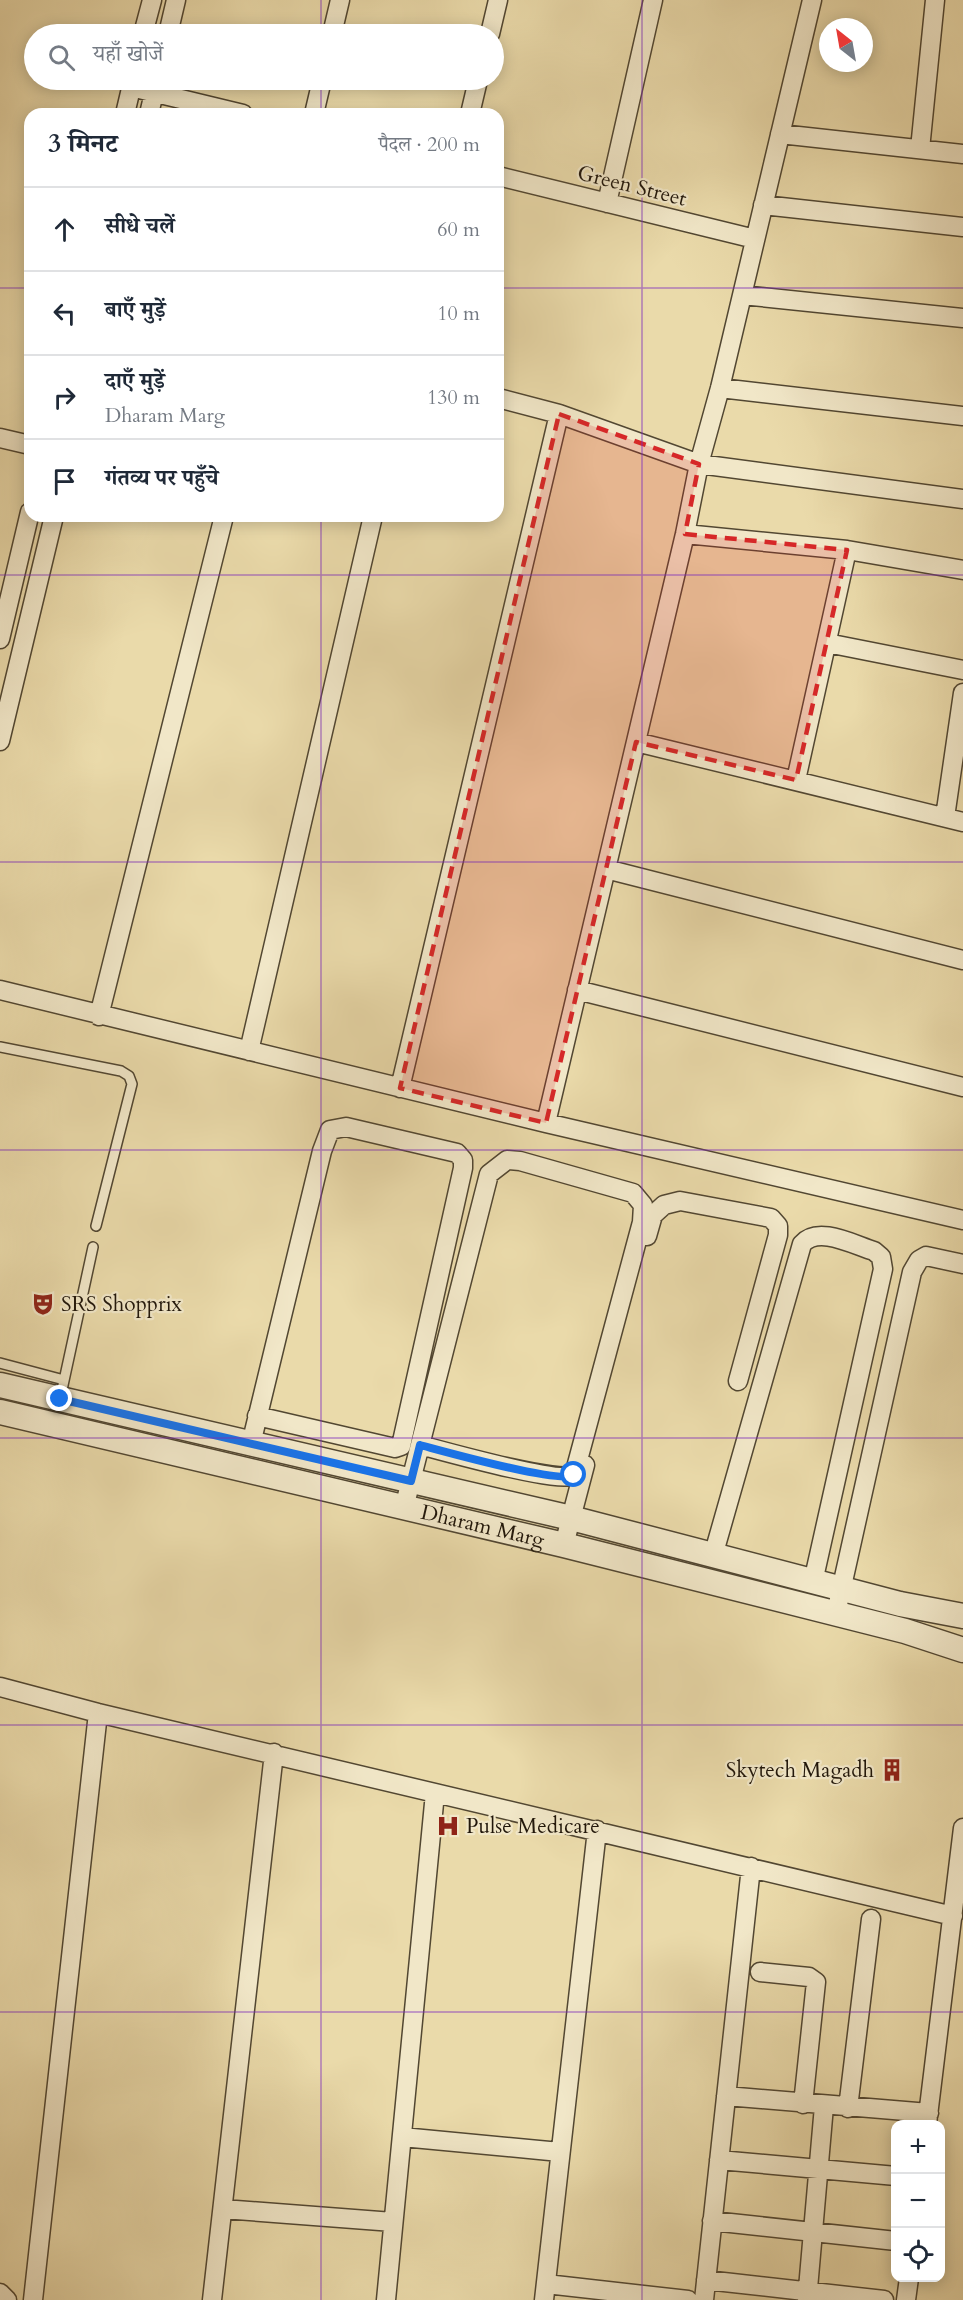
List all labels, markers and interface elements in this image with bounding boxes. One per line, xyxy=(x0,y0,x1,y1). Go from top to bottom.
north arrow xyxy=(819,18,873,72)
search box xyxy=(24,24,504,90)
text: यहाँ खोजें xyxy=(93,39,163,69)
icon: search xyxy=(45,41,78,74)
text: 3 मिनट xyxy=(48,126,118,161)
text: पैदल · 200 m xyxy=(378,131,480,158)
street label: Green Street xyxy=(574,158,690,214)
text: सीधे चलें xyxy=(105,211,175,241)
icon: ahead xyxy=(48,213,81,246)
text: 60 m xyxy=(437,216,480,243)
text: बाएँ मुड़ें xyxy=(105,295,165,325)
icon: left xyxy=(48,297,81,330)
text: 10 m xyxy=(437,300,480,327)
text: दाएँ मुड़ें xyxy=(105,366,165,396)
icon: right xyxy=(48,381,81,414)
text: 130 m xyxy=(427,384,480,411)
text: Dharam Marg xyxy=(105,402,225,429)
text: गंतव्य पर पहुँचे xyxy=(105,463,219,493)
icon: arrive xyxy=(48,465,81,498)
place label: SRS Shopprix xyxy=(61,1290,183,1319)
theatre icon: SRS Shopprix xyxy=(30,1291,56,1317)
route end xyxy=(46,1385,72,1411)
route start xyxy=(560,1461,586,1487)
street label: Dharam Marg xyxy=(418,1497,548,1554)
place label: Skytech Magadh xyxy=(726,1756,874,1785)
building icon: Skytech Magadh xyxy=(879,1757,905,1783)
place label: Pulse Medicare xyxy=(466,1812,600,1841)
hospital icon: Pulse Medicare xyxy=(435,1813,461,1839)
map controls xyxy=(891,2120,945,2282)
button: + xyxy=(891,2120,945,2174)
button: − xyxy=(891,2174,945,2228)
button: locate xyxy=(891,2228,945,2282)

